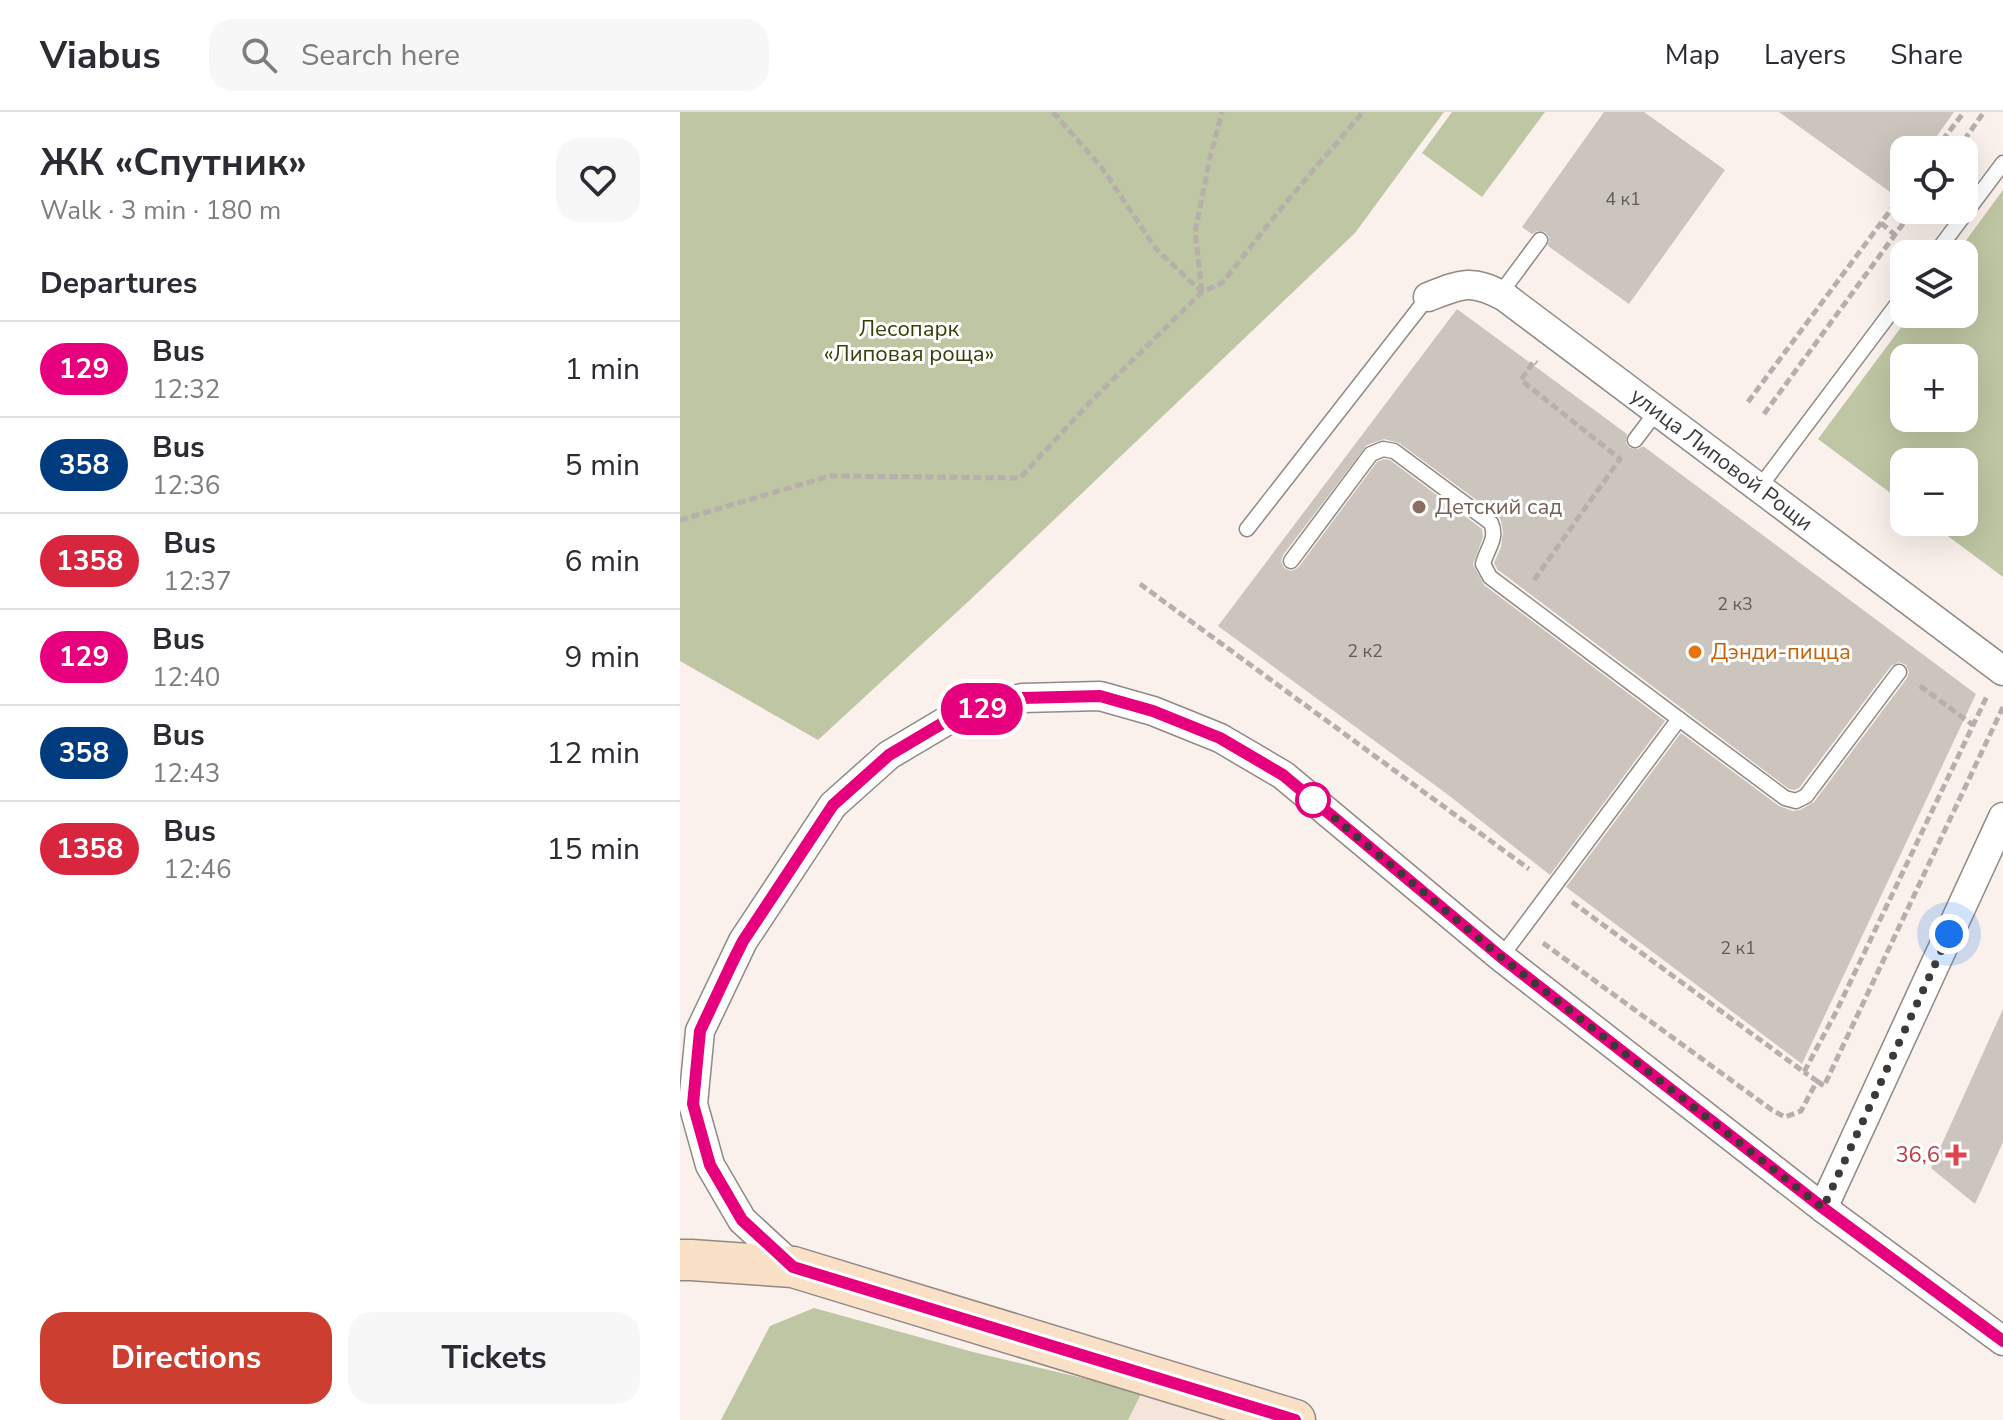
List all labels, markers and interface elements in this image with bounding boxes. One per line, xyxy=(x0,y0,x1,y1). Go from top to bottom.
search box xyxy=(209,19,769,91)
text: Viabus xyxy=(40,30,161,81)
icon: search xyxy=(237,33,281,77)
text: Search here xyxy=(301,35,460,76)
text: Map xyxy=(1665,36,1720,74)
text: Layers xyxy=(1764,36,1846,74)
text: Share xyxy=(1890,36,1963,74)
map controls xyxy=(1890,136,1978,536)
button: locate xyxy=(1890,136,1978,224)
text: ЖК «Спутник» xyxy=(40,137,307,188)
button: heart xyxy=(556,138,640,222)
house number: 4 к1 xyxy=(1605,187,1641,211)
text: Walk · 3 min · 180 m xyxy=(40,193,281,228)
button: layers xyxy=(1890,240,1978,328)
text: Departures xyxy=(40,263,197,304)
park label: Лесопарк «Липовая роща» xyxy=(824,314,994,369)
text: Bus xyxy=(152,331,205,372)
button: + xyxy=(1890,344,1978,432)
text: 1 min xyxy=(565,349,640,390)
text: 129 xyxy=(59,350,109,388)
text: 12:32 xyxy=(152,372,220,407)
street label: улица Липовой Рощи xyxy=(1624,381,1819,538)
text: Bus xyxy=(152,427,205,468)
text: 5 min xyxy=(565,445,640,486)
text: 358 xyxy=(59,446,109,484)
button: − xyxy=(1890,448,1978,536)
text: 12:36 xyxy=(152,468,220,503)
place label: Детский сад xyxy=(1435,492,1562,522)
marker: Детский сад xyxy=(1410,498,1428,516)
text: Bus xyxy=(163,523,216,564)
text: 6 min xyxy=(565,541,640,582)
text: 1358 xyxy=(56,542,123,580)
text: 12:37 xyxy=(163,564,232,599)
house number: 2 к3 xyxy=(1717,592,1753,616)
text: Bus xyxy=(152,619,205,660)
text: 9 min xyxy=(565,637,640,678)
place label: Дэнди-пицца xyxy=(1711,637,1851,667)
text: 129 xyxy=(59,638,109,676)
house number: 2 к2 xyxy=(1347,639,1383,663)
marker: Дэнди-пицца xyxy=(1686,643,1704,661)
text: 12:40 xyxy=(152,660,220,695)
line badge: 129 xyxy=(936,683,1028,735)
text: 129 xyxy=(957,690,1007,728)
text: Bus xyxy=(152,715,205,756)
text: 12 min xyxy=(547,733,640,774)
text: 358 xyxy=(59,734,109,772)
text: 12:43 xyxy=(152,756,220,791)
unlabelled marker xyxy=(1296,783,1330,817)
text: Bus xyxy=(163,811,216,852)
text: 15 min xyxy=(547,829,640,870)
text: 1358 xyxy=(56,830,123,868)
text: 12:46 xyxy=(163,852,232,887)
your location xyxy=(1929,914,1969,954)
house number: 2 к1 xyxy=(1720,936,1756,960)
place label: 36,6 xyxy=(1895,1140,1940,1170)
marker: 36,6 xyxy=(1947,1146,1965,1164)
button: Directions xyxy=(40,1312,332,1404)
button: Tickets xyxy=(348,1312,640,1404)

